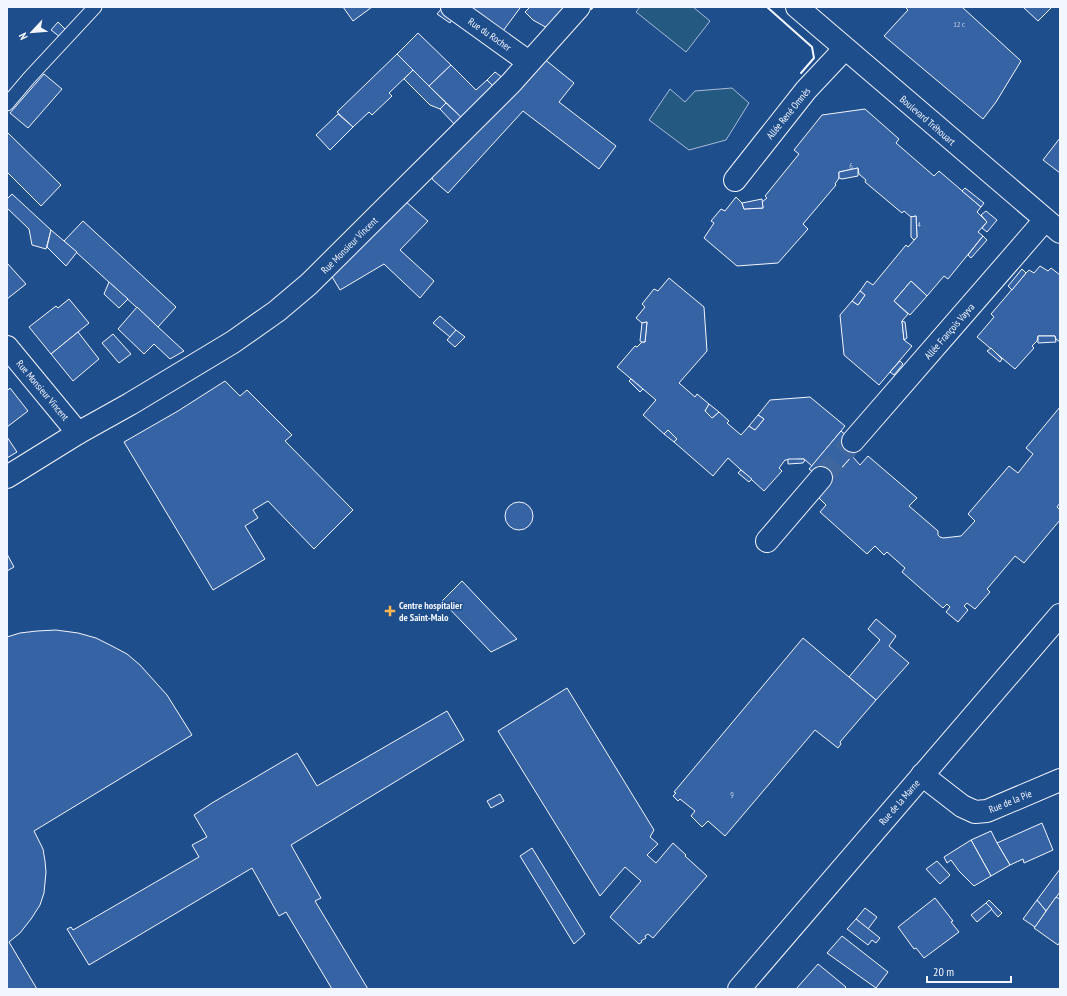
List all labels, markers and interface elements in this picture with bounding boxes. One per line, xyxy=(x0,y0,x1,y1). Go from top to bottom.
north arrow xyxy=(12,12,52,52)
street label: Rue du Rocher xyxy=(466,15,514,54)
house number: 12 c xyxy=(953,19,965,29)
text: N xyxy=(15,31,31,42)
street label: Allée René Omnès xyxy=(764,84,814,142)
street label: Boulevard Tréhouart xyxy=(897,93,958,148)
house number: 6 xyxy=(849,161,853,171)
street label: Rue Monsieur Vincent xyxy=(318,214,381,276)
house number: 4 xyxy=(917,219,921,229)
street label: Allée François Vayva xyxy=(921,301,977,362)
street label: Rue Monsieur Vincent xyxy=(14,357,72,423)
place label: Centre hospitalier de Saint-Malo xyxy=(399,599,462,624)
marker: Centre hospitalier de Saint-Malo xyxy=(384,605,396,617)
street label: Rue de la Marne xyxy=(876,777,923,828)
street label: Rue de la Pie xyxy=(987,787,1034,816)
house number: 9 xyxy=(730,789,734,799)
scale bar xyxy=(927,958,1011,984)
text: 20 m xyxy=(933,964,954,979)

